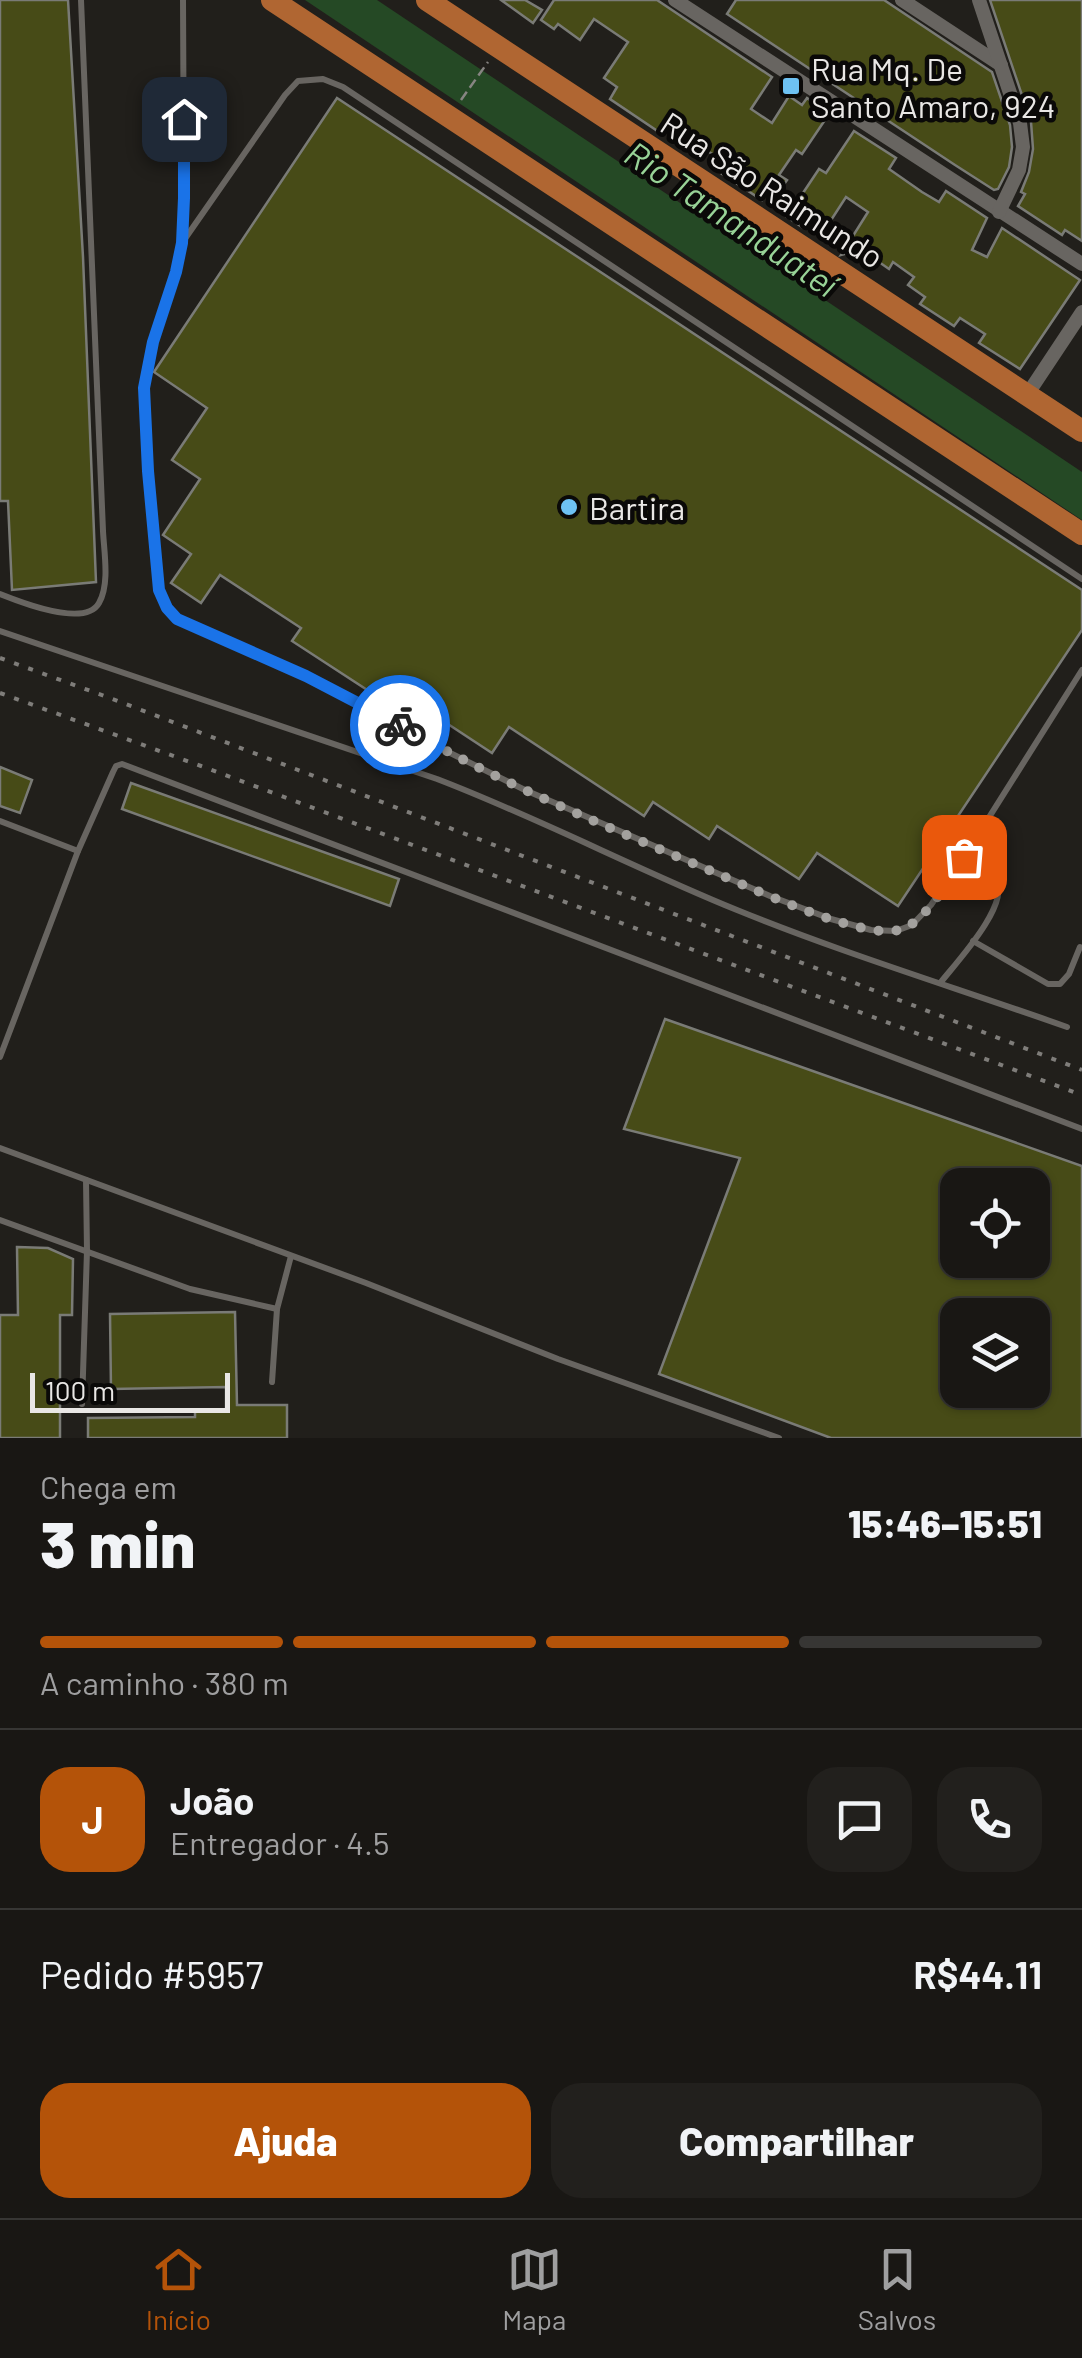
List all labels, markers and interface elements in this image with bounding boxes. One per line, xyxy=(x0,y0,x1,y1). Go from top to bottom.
place label: Rua Mq. De Santo Amaro, 924 xyxy=(811,49,1055,124)
marker: Rua Mq. De Santo Amaro, 924 xyxy=(780,75,802,97)
pin xyxy=(142,77,227,162)
icon: home xyxy=(157,92,212,147)
street label: Rua São Raimundo xyxy=(655,103,891,275)
water label: Rio Tamanduateí xyxy=(618,131,848,306)
place label: Bartira xyxy=(589,488,685,526)
marker: Bartira xyxy=(558,496,580,518)
courier xyxy=(350,675,450,775)
icon: bike xyxy=(373,698,428,753)
pin xyxy=(922,815,1007,900)
icon: bag xyxy=(937,830,992,885)
map controls xyxy=(940,1168,1050,1408)
button: locate xyxy=(940,1168,1050,1278)
button: layers xyxy=(940,1298,1050,1408)
scale bar xyxy=(30,1368,230,1412)
text: 100 m xyxy=(45,1373,115,1407)
text: Chega em xyxy=(40,1467,177,1505)
text: 15:46–15:51 xyxy=(848,1500,1042,1546)
text: 3 min xyxy=(40,1503,195,1581)
text: A caminho · 380 m xyxy=(40,1663,289,1701)
button: chat xyxy=(807,1767,912,1872)
button: phone xyxy=(937,1767,1042,1872)
text: João xyxy=(170,1777,254,1823)
text: J xyxy=(81,1796,104,1842)
text: Entregador · 4.5 xyxy=(170,1823,389,1861)
text: Pedido #5957 xyxy=(40,1951,263,1997)
text: R$44.11 xyxy=(914,1951,1042,1997)
button: Ajuda xyxy=(40,2083,531,2198)
button: Compartilhar xyxy=(551,2083,1042,2198)
tab: Início xyxy=(146,2242,211,2336)
tab: Mapa xyxy=(502,2242,566,2336)
tab: Salvos xyxy=(858,2242,936,2336)

